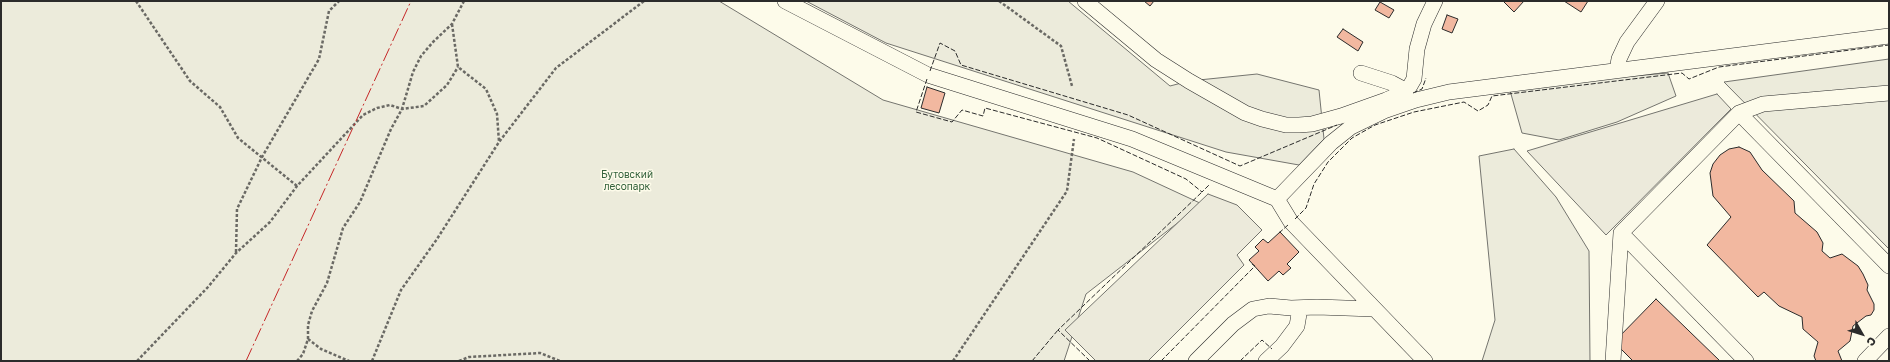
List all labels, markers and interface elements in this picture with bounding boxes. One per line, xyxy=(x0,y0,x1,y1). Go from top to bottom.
park label: Бутовский лесопарк xyxy=(601,169,653,192)
north arrow xyxy=(1842,314,1882,354)
text: С xyxy=(1864,335,1879,349)

